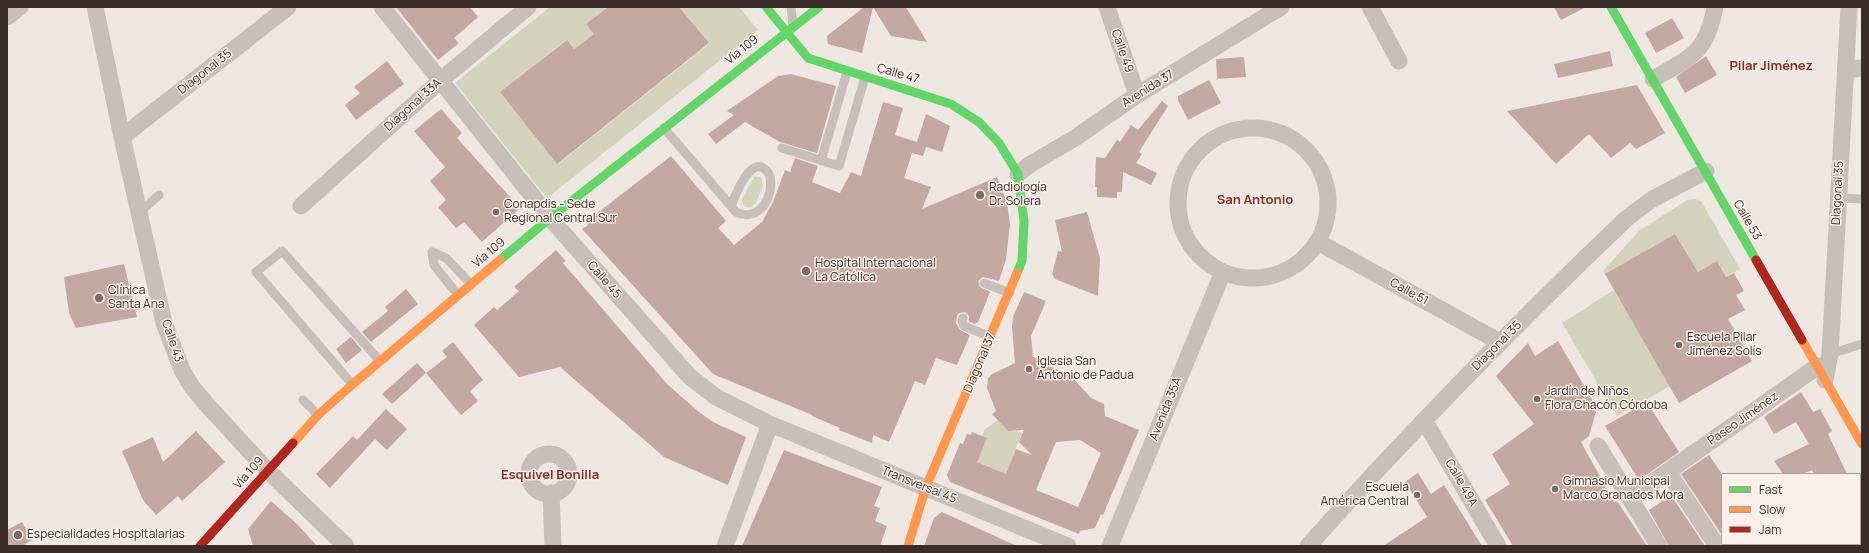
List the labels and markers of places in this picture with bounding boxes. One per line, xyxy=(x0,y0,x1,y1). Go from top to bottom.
place label: Radiología Dr. Solera xyxy=(989,181,1047,209)
marker: Radiología Dr. Solera xyxy=(974,189,986,201)
place label: Conapdis - Sede Regional Central Sur xyxy=(504,198,617,226)
marker: Conapdis - Sede Regional Central Sur xyxy=(491,207,501,217)
place label: Hospital Internacional La Católica xyxy=(815,257,936,285)
marker: Hospital Internacional La Católica xyxy=(800,265,812,277)
place label: Clínica Santa Ana xyxy=(108,284,164,312)
marker: Clínica Santa Ana xyxy=(93,292,105,304)
place label: Escuela Pilar Jiménez Solís xyxy=(1687,331,1762,359)
marker: Escuela Pilar Jiménez Solís xyxy=(1674,340,1684,350)
place label: Iglesia San Antonio de Padua xyxy=(1037,355,1134,383)
marker: Iglesia San Antonio de Padua xyxy=(1024,364,1034,374)
place label: Jardín de Niños Flora Chacón Córdoba xyxy=(1545,385,1667,413)
marker: Jardín de Niños Flora Chacón Córdoba xyxy=(1532,394,1542,404)
place label: Gimnasio Municipal Marco Granados Mora xyxy=(1563,475,1684,503)
place label: Escuela América Central xyxy=(1321,481,1409,509)
marker: Gimnasio Municipal Marco Granados Mora xyxy=(1550,484,1560,494)
marker: Escuela América Central xyxy=(1412,490,1422,500)
place label: Especialidades Hospitalarias xyxy=(27,528,185,542)
marker: Especialidades Hospitalarias xyxy=(12,529,24,541)

